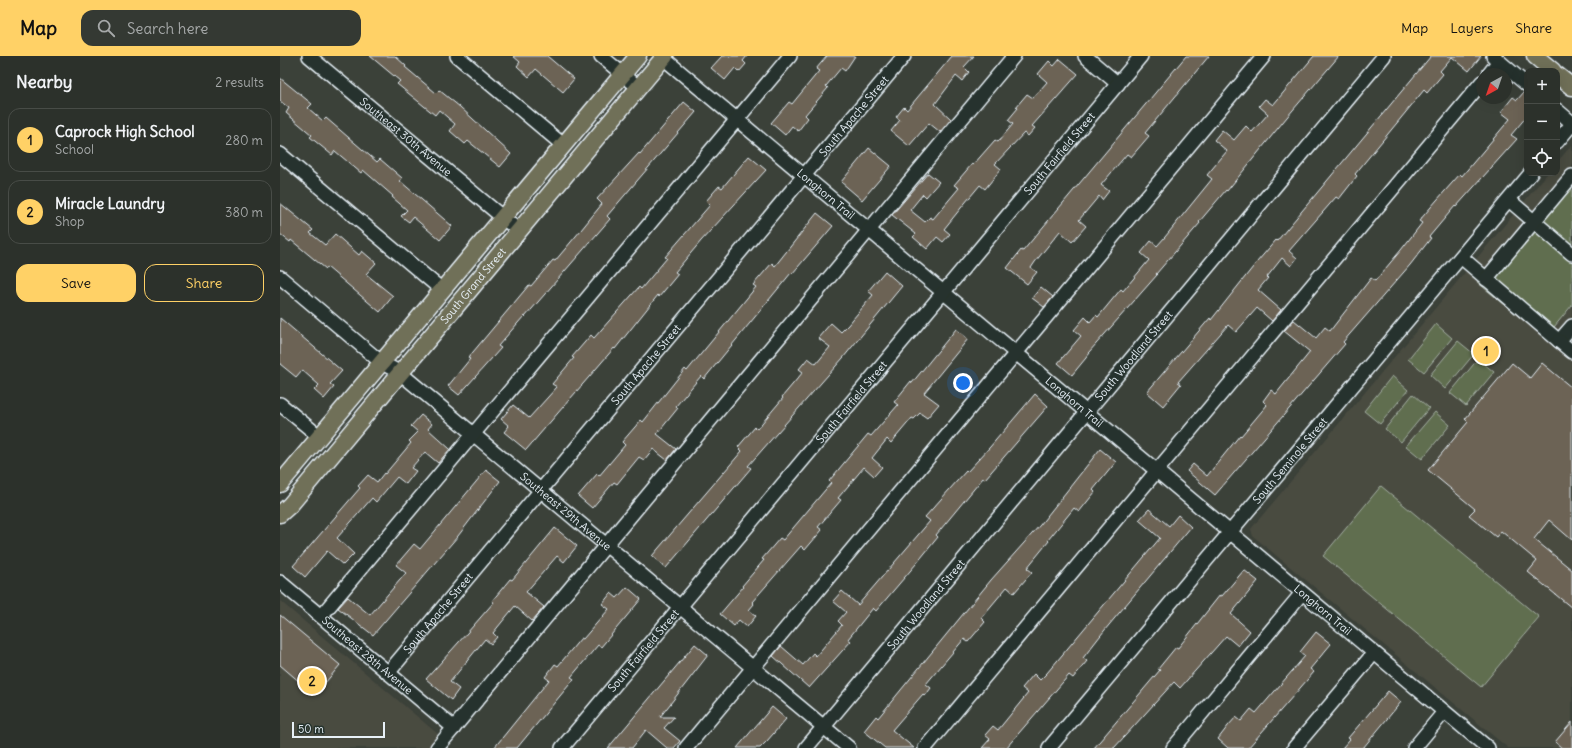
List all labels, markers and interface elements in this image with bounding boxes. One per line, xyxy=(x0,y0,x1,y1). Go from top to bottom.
search box xyxy=(81,10,361,46)
text: Map xyxy=(20,16,57,40)
icon: search xyxy=(95,17,117,39)
text: Search here xyxy=(127,19,208,38)
text: Map xyxy=(1401,19,1428,37)
text: Layers xyxy=(1450,19,1493,37)
text: Share xyxy=(1515,19,1552,37)
north arrow xyxy=(1476,68,1512,104)
map controls xyxy=(1524,68,1560,176)
button: + xyxy=(1524,68,1560,104)
text: Nearby xyxy=(16,71,72,93)
street label: South Apache Street xyxy=(816,73,892,159)
text: 2 results xyxy=(215,74,264,91)
street label: Southeast 30th Avenue xyxy=(357,94,455,179)
button: − xyxy=(1524,104,1560,140)
street label: South Fairfield Street xyxy=(1021,109,1098,198)
text: Caprock High School xyxy=(55,122,195,141)
text: 1 xyxy=(27,132,33,149)
text: 280 m xyxy=(225,132,263,149)
button: locate xyxy=(1524,140,1560,176)
text: School xyxy=(55,141,94,158)
street label: Longhorn Trail xyxy=(794,166,858,222)
text: Miracle Laundry xyxy=(55,194,165,213)
text: 2 xyxy=(26,204,34,221)
text: 380 m xyxy=(225,204,263,221)
text: Shop xyxy=(55,213,84,230)
street label: South Grand Street xyxy=(437,245,509,327)
button: Save xyxy=(16,264,136,302)
button: Share xyxy=(144,264,264,302)
street label: South Woodland Street xyxy=(1092,308,1176,404)
street label: South Apache Street xyxy=(608,321,684,408)
pin: 1 xyxy=(1473,336,1499,366)
street label: South Fairfield Street xyxy=(813,358,890,446)
your location xyxy=(953,373,973,393)
street label: Longhorn Trail xyxy=(1043,374,1106,430)
street label: South Seminole Street xyxy=(1250,414,1330,507)
street label: Southeast 29th Avenue xyxy=(517,469,614,553)
street label: South Woodland Street xyxy=(884,556,968,653)
street label: South Apache Street xyxy=(400,570,476,656)
street label: Longhorn Trail xyxy=(1291,582,1355,638)
street label: South Fairfield Street xyxy=(605,606,682,695)
street label: Southeast 28th Avenue xyxy=(319,613,416,697)
pin: 2 xyxy=(299,666,325,696)
scale bar xyxy=(292,720,385,739)
text: 50 m xyxy=(298,722,324,736)

